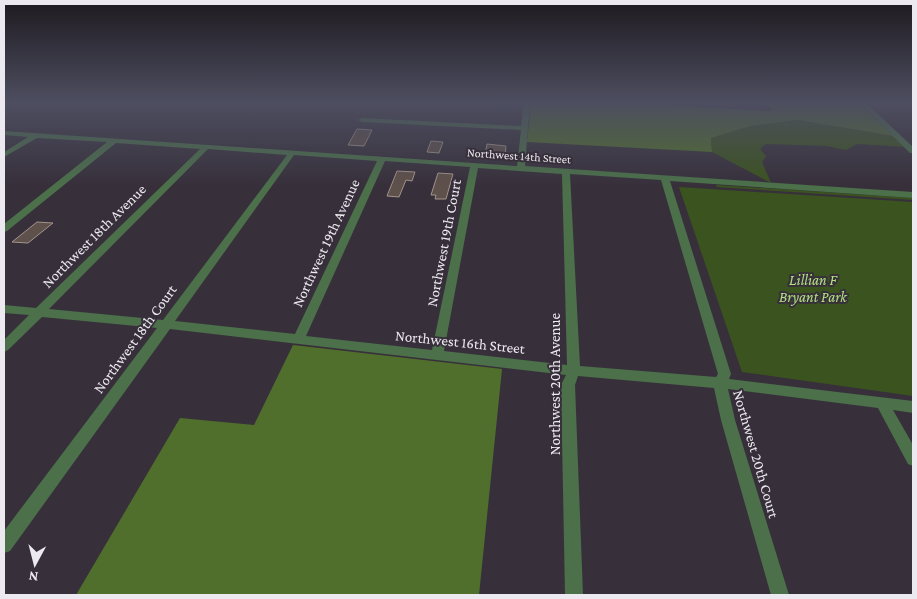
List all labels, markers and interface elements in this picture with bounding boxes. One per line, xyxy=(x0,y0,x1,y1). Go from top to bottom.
street label: Northwest 14th Street xyxy=(467,145,573,167)
street label: Northwest 19th Avenue xyxy=(289,176,363,310)
street label: Northwest 19th Court xyxy=(424,177,464,308)
street label: Northwest 18th Avenue xyxy=(39,181,149,291)
park label: Lillian F Bryant Park xyxy=(779,272,848,306)
street label: Northwest 18th Court xyxy=(90,281,180,396)
street label: Northwest 20th Avenue xyxy=(547,312,563,455)
street label: Northwest 16th Street xyxy=(394,327,527,357)
street label: Northwest 20th Court xyxy=(730,388,782,521)
north arrow xyxy=(10,539,60,589)
text: N xyxy=(27,568,39,585)

